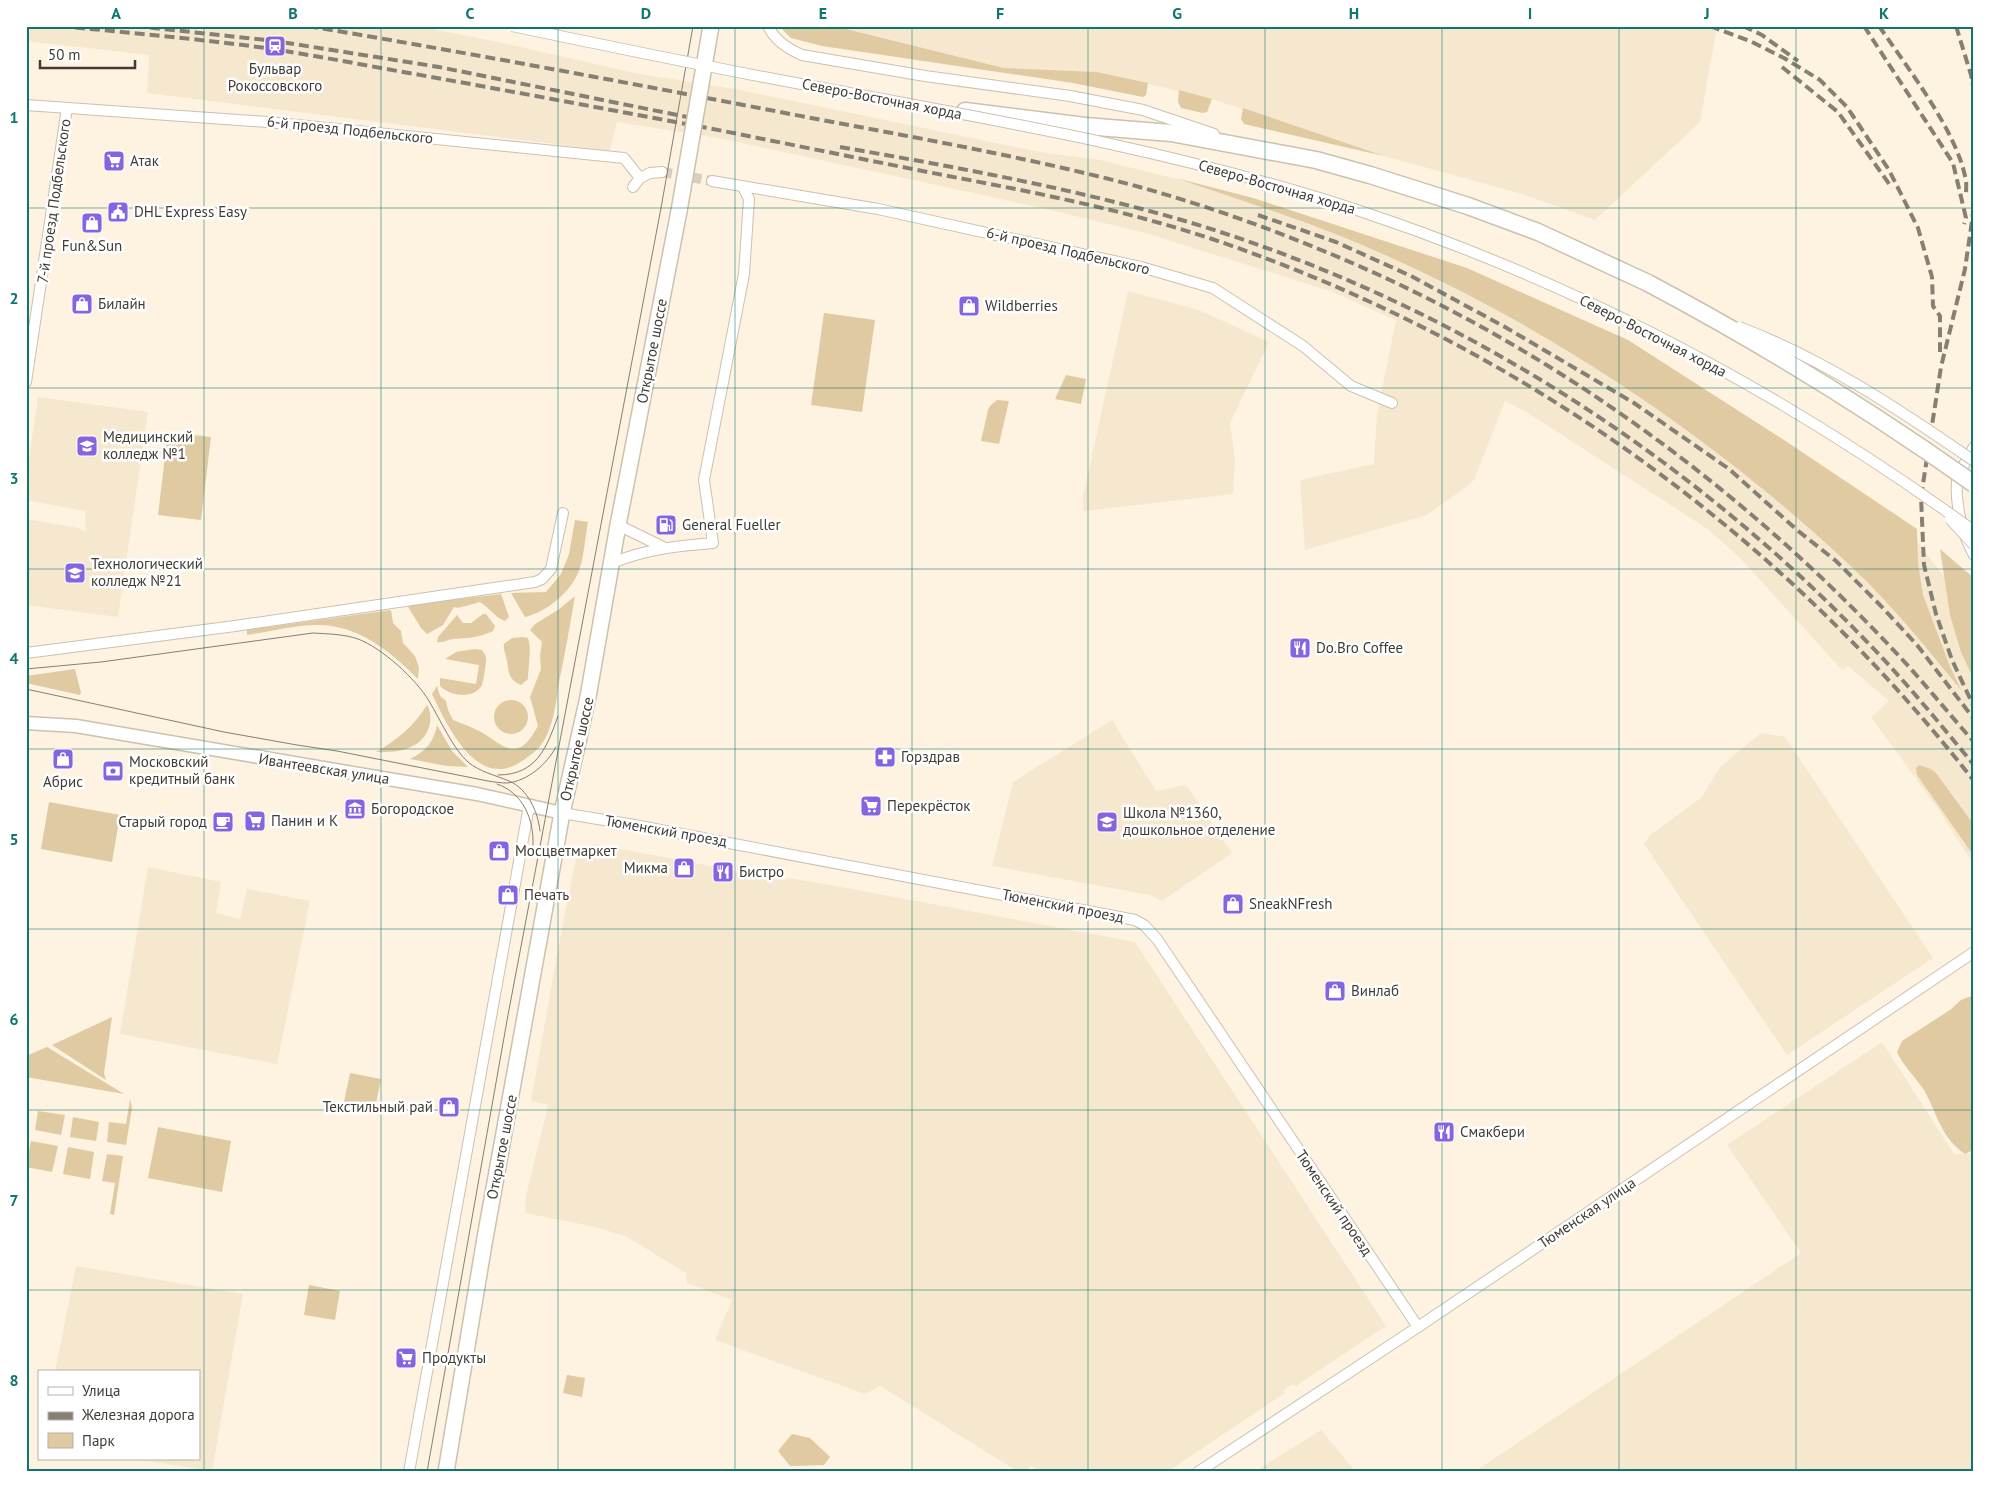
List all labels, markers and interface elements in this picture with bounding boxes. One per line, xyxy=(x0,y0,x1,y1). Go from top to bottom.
text: A xyxy=(111,3,121,23)
text: B xyxy=(288,3,298,23)
text: C xyxy=(466,3,475,23)
text: D xyxy=(641,3,651,23)
text: E xyxy=(819,3,827,23)
text: F xyxy=(996,3,1004,23)
text: G xyxy=(1172,3,1182,23)
text: H xyxy=(1349,3,1359,23)
text: I xyxy=(1528,3,1532,23)
text: J xyxy=(1703,3,1710,23)
text: K xyxy=(1879,3,1889,23)
station icon: Бульвар Рокоссовского xyxy=(263,34,287,58)
scale bar xyxy=(40,38,135,70)
text: 50 m xyxy=(48,45,81,64)
place label: Бульвар Рокоссовского xyxy=(228,59,322,95)
street label: Северо-Восточная хорда xyxy=(801,74,964,123)
text: 1 xyxy=(9,107,19,127)
street label: 6-й проезд Подбельского xyxy=(266,111,434,148)
street label: 7-й проезд Подбельского xyxy=(33,117,74,285)
supermarket icon: Атак xyxy=(102,149,126,173)
place label: Атак xyxy=(130,151,160,170)
street label: Северо-Восточная хорда xyxy=(1196,155,1358,218)
public building icon: DHL Express Easy xyxy=(106,200,130,224)
place label: DHL Express Easy xyxy=(134,202,247,221)
shop icon: Fun&Sun xyxy=(80,211,104,235)
street label: 6-й проезд Подбельского xyxy=(985,222,1152,279)
place label: Fun&Sun xyxy=(62,236,122,255)
text: 2 xyxy=(9,288,19,308)
street label: Северо-Восточная хорда xyxy=(1577,290,1730,381)
shop icon: Билайн xyxy=(70,292,94,316)
place label: Билайн xyxy=(98,294,146,313)
shop icon: Wildberries xyxy=(957,294,981,318)
place label: Wildberries xyxy=(985,296,1058,315)
street label: Открытое шоссе xyxy=(632,297,671,405)
place label: Медицинский колледж №1 xyxy=(103,427,193,463)
school or university icon: Медицинский колледж №1 xyxy=(75,434,99,458)
text: 3 xyxy=(9,468,19,488)
fuel station icon: General Fueller xyxy=(654,513,678,537)
place label: General Fueller xyxy=(682,515,781,534)
place label: Технологический колледж №21 xyxy=(91,554,203,590)
school or university icon: Технологический колледж №21 xyxy=(63,561,87,585)
restaurant icon: Do.Bro Coffee xyxy=(1288,636,1312,660)
place label: Do.Bro Coffee xyxy=(1316,638,1403,657)
text: 4 xyxy=(9,648,19,668)
street label: Открытое шоссе xyxy=(555,695,598,803)
pharmacy icon: Горздрав xyxy=(873,745,897,769)
shop icon: Абрис xyxy=(51,747,75,771)
place label: Горздрав xyxy=(901,747,960,766)
street label: Ивантеевская улица xyxy=(257,749,391,788)
place label: Московский кредитный банк xyxy=(129,752,236,788)
bank icon: Московский кредитный банк xyxy=(101,759,125,783)
place label: Абрис xyxy=(43,772,83,791)
supermarket icon: Перекрёсток xyxy=(859,794,883,818)
place label: Перекрёсток xyxy=(887,796,971,815)
museum icon: Богородское xyxy=(343,797,367,821)
place label: Богородское xyxy=(371,799,454,818)
place label: Школа №1360, дошкольное отделение xyxy=(1123,803,1275,839)
supermarket icon: Панин и К xyxy=(243,809,267,833)
cafe icon: Старый город xyxy=(211,810,235,834)
street label: Тюменский проезд xyxy=(604,810,729,851)
school or university icon: Школа №1360, дошкольное отделение xyxy=(1095,810,1119,834)
place label: Панин и К xyxy=(271,811,338,830)
place label: Старый город xyxy=(118,812,207,831)
text: 5 xyxy=(9,829,19,849)
shop icon: Мосцветмаркет xyxy=(487,839,511,863)
place label: Мосцветмаркет xyxy=(515,841,617,860)
shop icon: Микма xyxy=(672,856,696,880)
place label: Микма xyxy=(624,858,668,877)
restaurant icon: Бистро xyxy=(711,860,735,884)
place label: Бистро xyxy=(739,862,784,881)
shop icon: Печать xyxy=(496,883,520,907)
street label: Тюменский проезд xyxy=(1001,884,1126,927)
place label: Печать xyxy=(524,885,569,904)
shop icon: SneakNFresh xyxy=(1221,892,1245,916)
place label: SneakNFresh xyxy=(1249,894,1333,913)
shop icon: Винлаб xyxy=(1323,979,1347,1003)
place label: Винлаб xyxy=(1351,981,1399,1000)
text: 6 xyxy=(9,1009,19,1029)
street label: Открытое шоссе xyxy=(482,1093,521,1201)
shop icon: Текстильный рай xyxy=(437,1095,461,1119)
place label: Текстильный рай xyxy=(323,1097,433,1116)
restaurant icon: Смакбери xyxy=(1432,1120,1456,1144)
place label: Смакбери xyxy=(1460,1122,1525,1141)
street label: Тюменский проезд xyxy=(1292,1146,1377,1259)
street label: Тюменская улица xyxy=(1534,1173,1639,1252)
text: 7 xyxy=(9,1190,19,1210)
supermarket icon: Продукты xyxy=(394,1346,418,1370)
place label: Продукты xyxy=(422,1348,486,1367)
text: 8 xyxy=(9,1370,19,1390)
legend xyxy=(38,1370,200,1460)
text: Улица xyxy=(82,1381,120,1400)
text: Железная дорога xyxy=(81,1405,195,1424)
text: Парк xyxy=(82,1431,115,1450)

